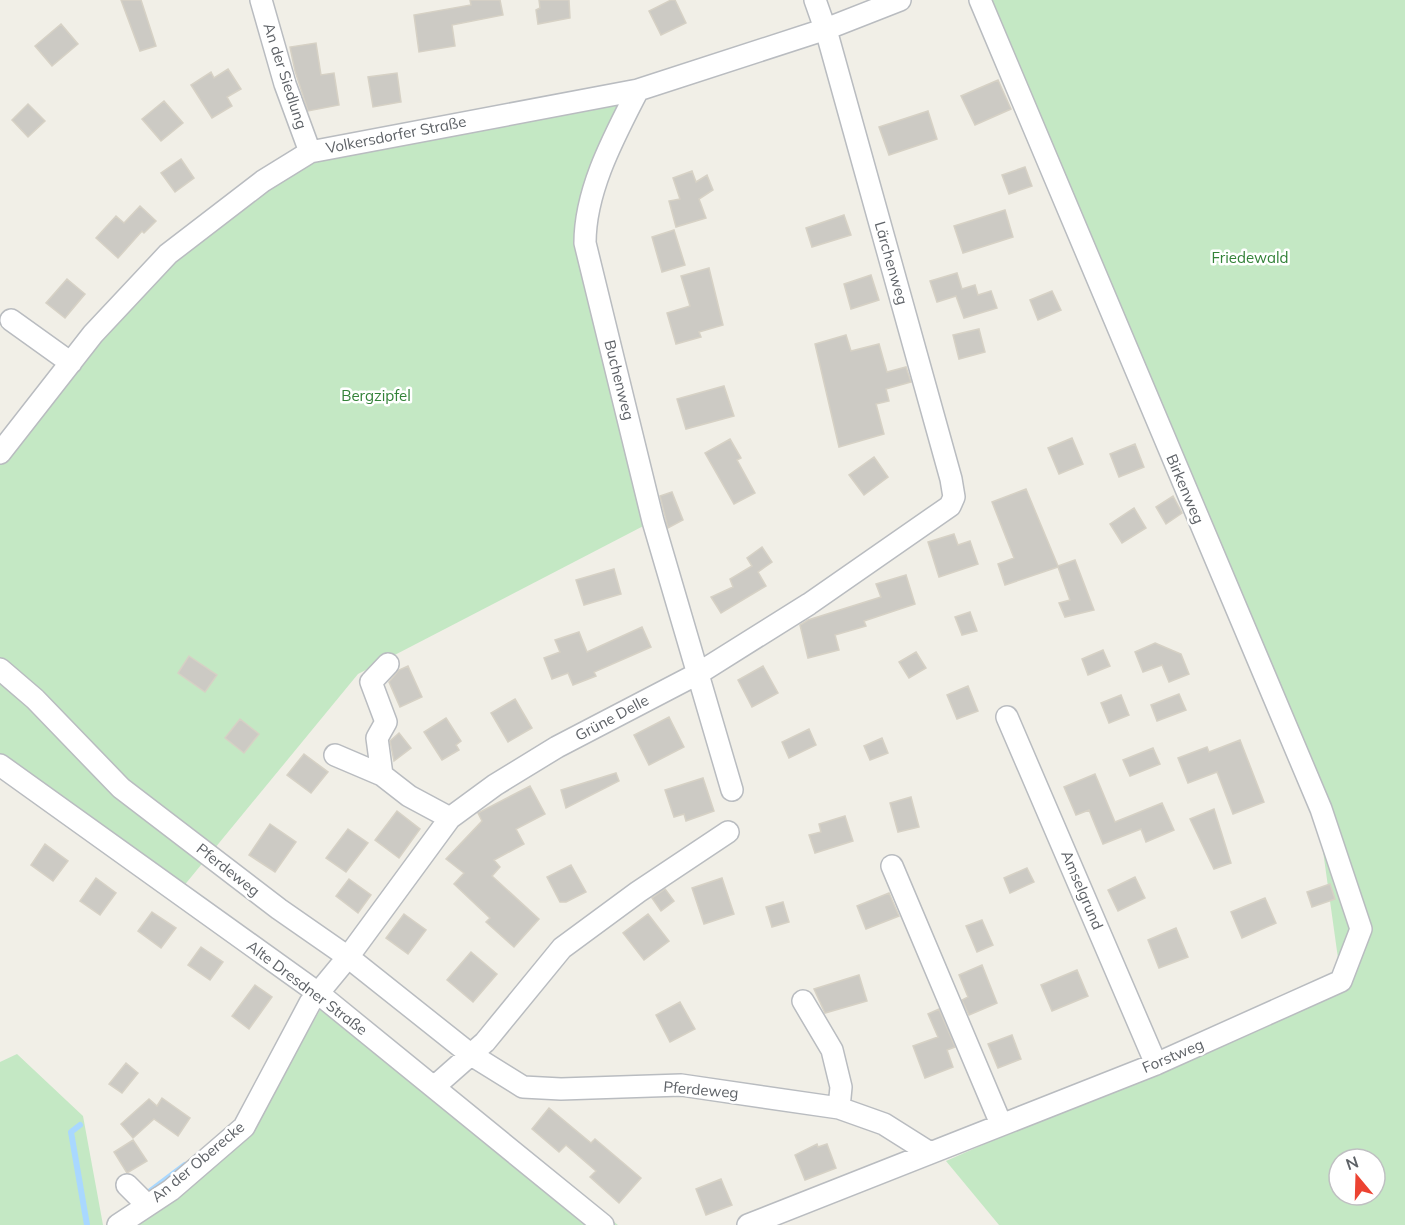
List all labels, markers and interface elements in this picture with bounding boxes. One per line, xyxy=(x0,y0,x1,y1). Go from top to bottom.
street label: An der Siedlung xyxy=(259,20,312,131)
street label: Volkersdorfer Straße xyxy=(324,112,468,157)
street label: Lärchenweg xyxy=(871,219,912,307)
park label: Friedewald xyxy=(1212,248,1288,267)
street label: Buchenweg xyxy=(600,338,639,422)
park label: Bergzipfel xyxy=(341,386,411,405)
street label: Birkenweg xyxy=(1162,451,1209,526)
street label: Grüne Delle xyxy=(572,690,652,745)
street label: Pferdeweg xyxy=(193,839,264,900)
street label: Amselgrund xyxy=(1057,847,1108,932)
street label: Alte Dresdner Straße xyxy=(243,936,371,1039)
street label: Forstweg xyxy=(1139,1034,1206,1077)
street label: Pferdeweg xyxy=(663,1077,739,1102)
street label: An der Oberecke xyxy=(147,1117,248,1206)
north arrow xyxy=(1327,1147,1387,1207)
text: N xyxy=(1343,1151,1361,1174)

